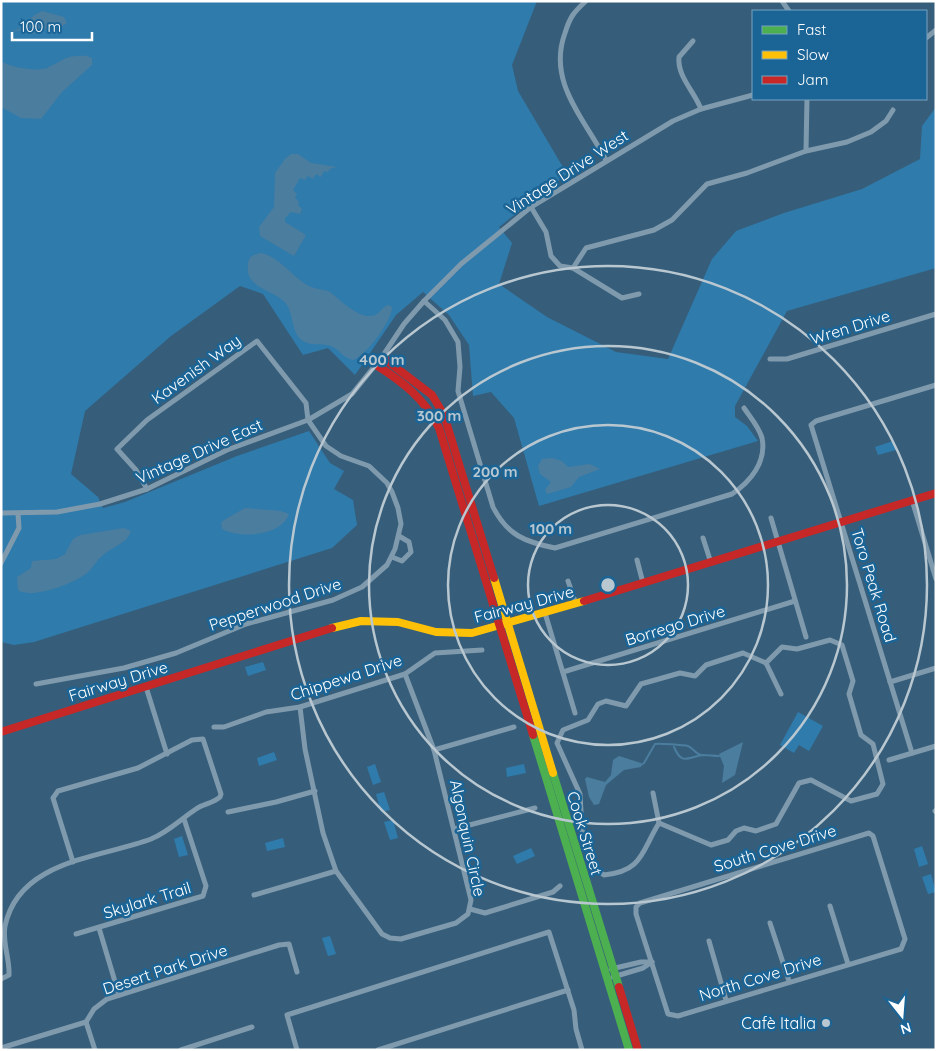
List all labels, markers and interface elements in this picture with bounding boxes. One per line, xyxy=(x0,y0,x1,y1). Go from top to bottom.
scale bar xyxy=(12,10,92,42)
legend xyxy=(752,10,927,100)
text: 100 m xyxy=(20,17,61,36)
text: Fast xyxy=(797,20,826,39)
text: Slow xyxy=(797,45,829,64)
text: Jam xyxy=(797,70,828,89)
street label: Vintage Drive West xyxy=(502,125,632,219)
street label: Wren Drive xyxy=(808,305,892,349)
street label: Kavenish Way xyxy=(147,330,245,408)
text: 400 m xyxy=(359,350,405,369)
text: 300 m xyxy=(417,406,461,425)
street label: Vintage Drive East xyxy=(133,414,265,488)
text: 200 m xyxy=(473,462,518,481)
text: 100 m xyxy=(530,519,572,538)
street label: Toro Peak Road xyxy=(847,526,901,644)
street label: Pepperwood Drive xyxy=(206,573,344,635)
centre of rings xyxy=(599,576,617,594)
street label: Fairway Drive xyxy=(472,581,576,627)
street label: Borrego Drive xyxy=(623,600,727,650)
street label: Chippewa Drive xyxy=(288,650,404,704)
street label: Fairway Drive xyxy=(66,656,170,706)
street label: Algonquin Circle xyxy=(446,778,490,898)
street label: Cook Street xyxy=(563,789,607,877)
street label: South Cove Drive xyxy=(711,820,839,876)
street label: Skylark Trail xyxy=(101,877,193,923)
street label: Desert Park Drive xyxy=(100,939,230,999)
street label: North Cove Drive xyxy=(696,949,824,1005)
north arrow xyxy=(877,991,927,1041)
place label: Cafè Italia xyxy=(741,1013,816,1033)
marker: Cafè Italia xyxy=(820,1017,832,1029)
text: N xyxy=(898,1018,913,1039)

